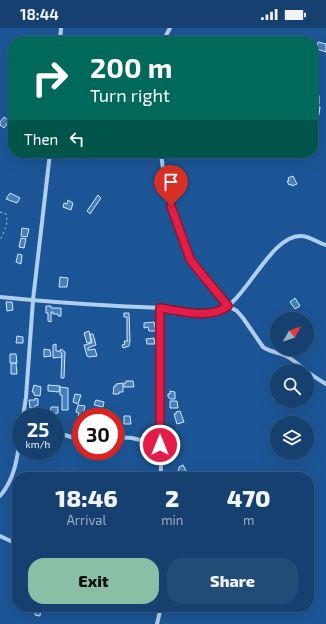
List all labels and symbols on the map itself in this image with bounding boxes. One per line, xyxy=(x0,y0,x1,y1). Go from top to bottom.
pin xyxy=(154,165,188,206)
north arrow xyxy=(270,312,314,356)
speed limit sign: 30 xyxy=(72,408,124,460)
position arrow xyxy=(139,424,181,466)

